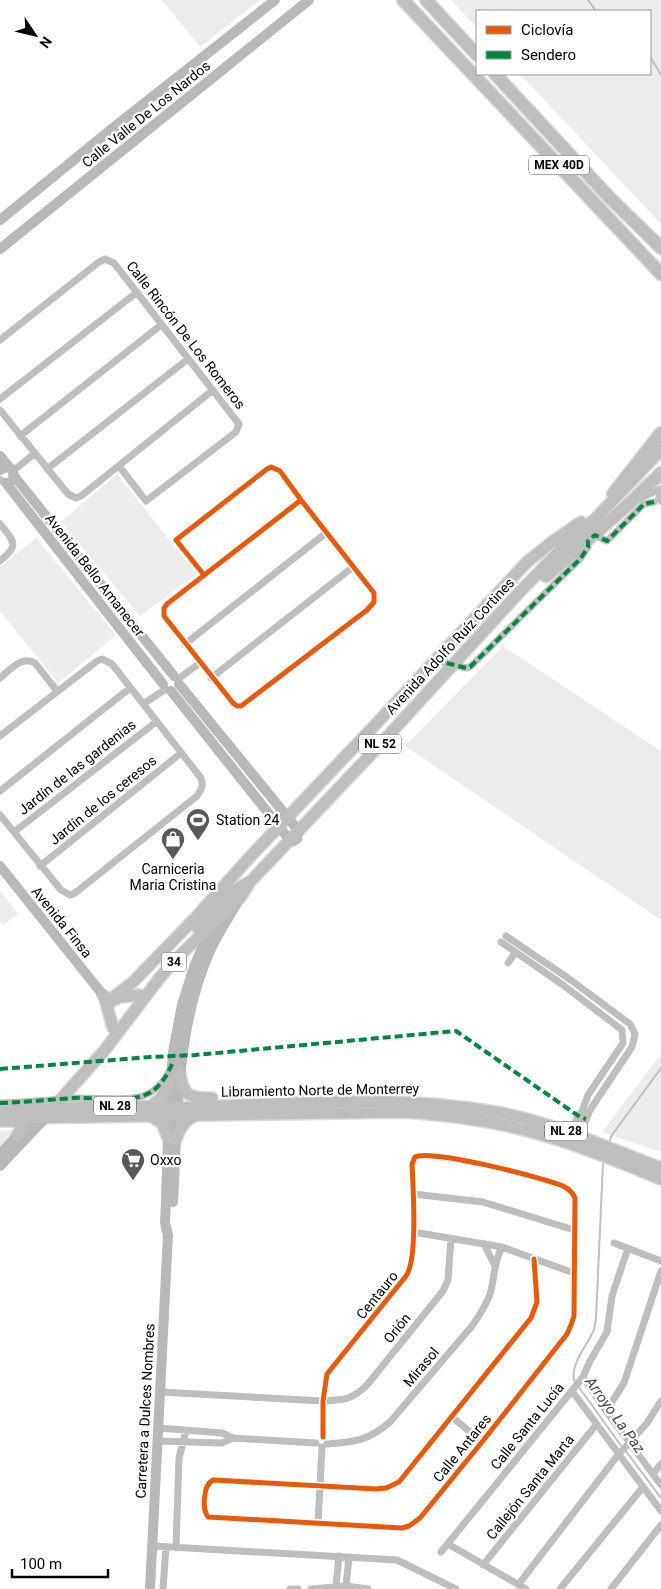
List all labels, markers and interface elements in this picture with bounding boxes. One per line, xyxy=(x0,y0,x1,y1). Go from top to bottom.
north arrow xyxy=(10,10,60,60)
legend xyxy=(476,10,651,75)
text: Ciclovía xyxy=(521,21,574,39)
text: N xyxy=(36,34,55,51)
text: Sendero xyxy=(521,46,576,64)
street label: Calle Valle De Los Nardos xyxy=(79,57,213,171)
road number: MEX 40D xyxy=(529,156,589,174)
street label: Calle Rincón De Los Romeros xyxy=(123,258,249,412)
street label: Avenida Bello Amanecer xyxy=(42,511,148,640)
street label: Avenida Adolfo Ruíz Cortines xyxy=(383,575,517,717)
street label: Jardín de las gardenias xyxy=(15,716,139,818)
road number: NL 52 xyxy=(359,734,401,754)
street label: Jardín de los ceresos xyxy=(46,752,160,848)
sports icon: Station 24 xyxy=(185,807,211,841)
place label: Station 24 xyxy=(216,812,280,828)
shop icon: Carniceria Maria Cristina xyxy=(160,826,186,860)
place label: Carniceria Maria Cristina xyxy=(130,861,216,893)
street label: Avenida Finsa xyxy=(28,883,96,961)
road number: 34 xyxy=(162,952,186,972)
street label: Libramiento Norte de Monterrey xyxy=(221,1080,420,1100)
road number: NL 28 xyxy=(94,1096,136,1116)
road number: NL 28 xyxy=(545,1122,587,1140)
supermarket icon: Oxxo xyxy=(120,1147,146,1181)
place label: Oxxo xyxy=(150,1152,181,1168)
street label: Centauro xyxy=(353,1268,401,1322)
street label: Orión xyxy=(380,1310,414,1346)
street label: Carretera a Dulces Nombres xyxy=(132,1323,158,1499)
street label: Mirasol xyxy=(400,1344,442,1390)
water label: Arroyo La Paz xyxy=(581,1373,649,1457)
street label: Calle Santa Lucía xyxy=(487,1379,567,1473)
street label: Calle Antares xyxy=(430,1411,494,1485)
street label: Callejón Santa Marta xyxy=(483,1431,577,1543)
scale bar xyxy=(12,1546,109,1578)
text: 100 m xyxy=(20,1555,62,1573)

